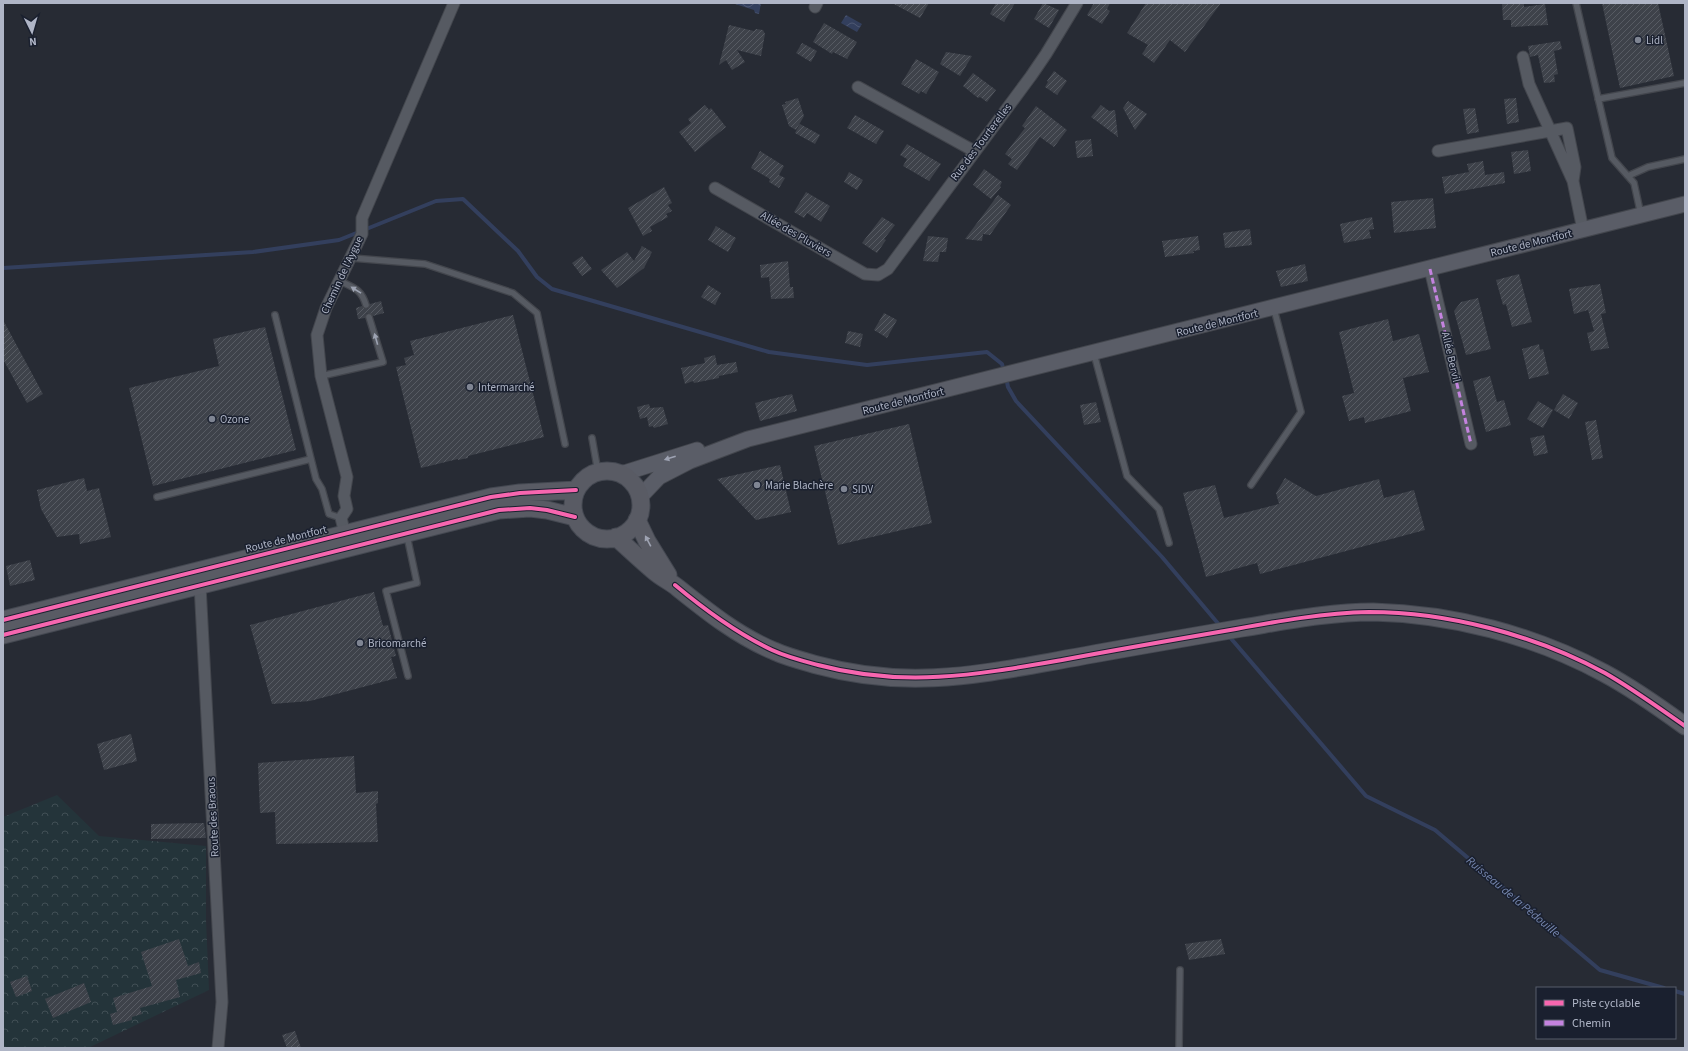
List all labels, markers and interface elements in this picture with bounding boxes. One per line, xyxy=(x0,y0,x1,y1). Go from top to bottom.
north arrow xyxy=(12,12,52,52)
place label: Lidl xyxy=(1646,33,1663,48)
text: N xyxy=(29,34,37,49)
marker: Lidl xyxy=(1633,35,1643,45)
street label: Rue des Tourterelles xyxy=(947,100,1015,184)
street label: Allée des Pluviers xyxy=(758,208,835,261)
street label: Route de Montfort xyxy=(1489,226,1573,260)
street label: Chemin de l'Aygue xyxy=(317,233,367,316)
one-way arrow xyxy=(350,287,362,294)
street label: Route de Montfort xyxy=(1175,306,1259,340)
street label: Allée Bervil xyxy=(1438,330,1464,384)
one-way arrow xyxy=(373,333,379,345)
place label: Intermarché xyxy=(478,380,535,395)
marker: Intermarché xyxy=(465,382,475,392)
street label: Route de Montfort xyxy=(861,384,945,418)
place label: Ozone xyxy=(220,412,250,427)
marker: Ozone xyxy=(207,414,217,424)
one-way arrow xyxy=(664,455,676,461)
place label: Marie Blachère xyxy=(765,478,834,493)
marker: Marie Blachère xyxy=(752,480,762,490)
place label: SIDV xyxy=(852,482,873,497)
marker: SIDV xyxy=(839,484,849,494)
street label: Route de Montfort xyxy=(244,522,328,556)
one-way arrow xyxy=(644,536,651,547)
place label: Bricomarché xyxy=(368,636,427,651)
marker: Bricomarché xyxy=(355,638,365,648)
street label: Route des Braous xyxy=(203,776,223,857)
water label: Ruisseau de la Pédouille xyxy=(1462,852,1564,942)
legend xyxy=(1536,987,1676,1039)
text: Piste cyclable xyxy=(1572,995,1640,1012)
text: Chemin xyxy=(1572,1015,1611,1032)

